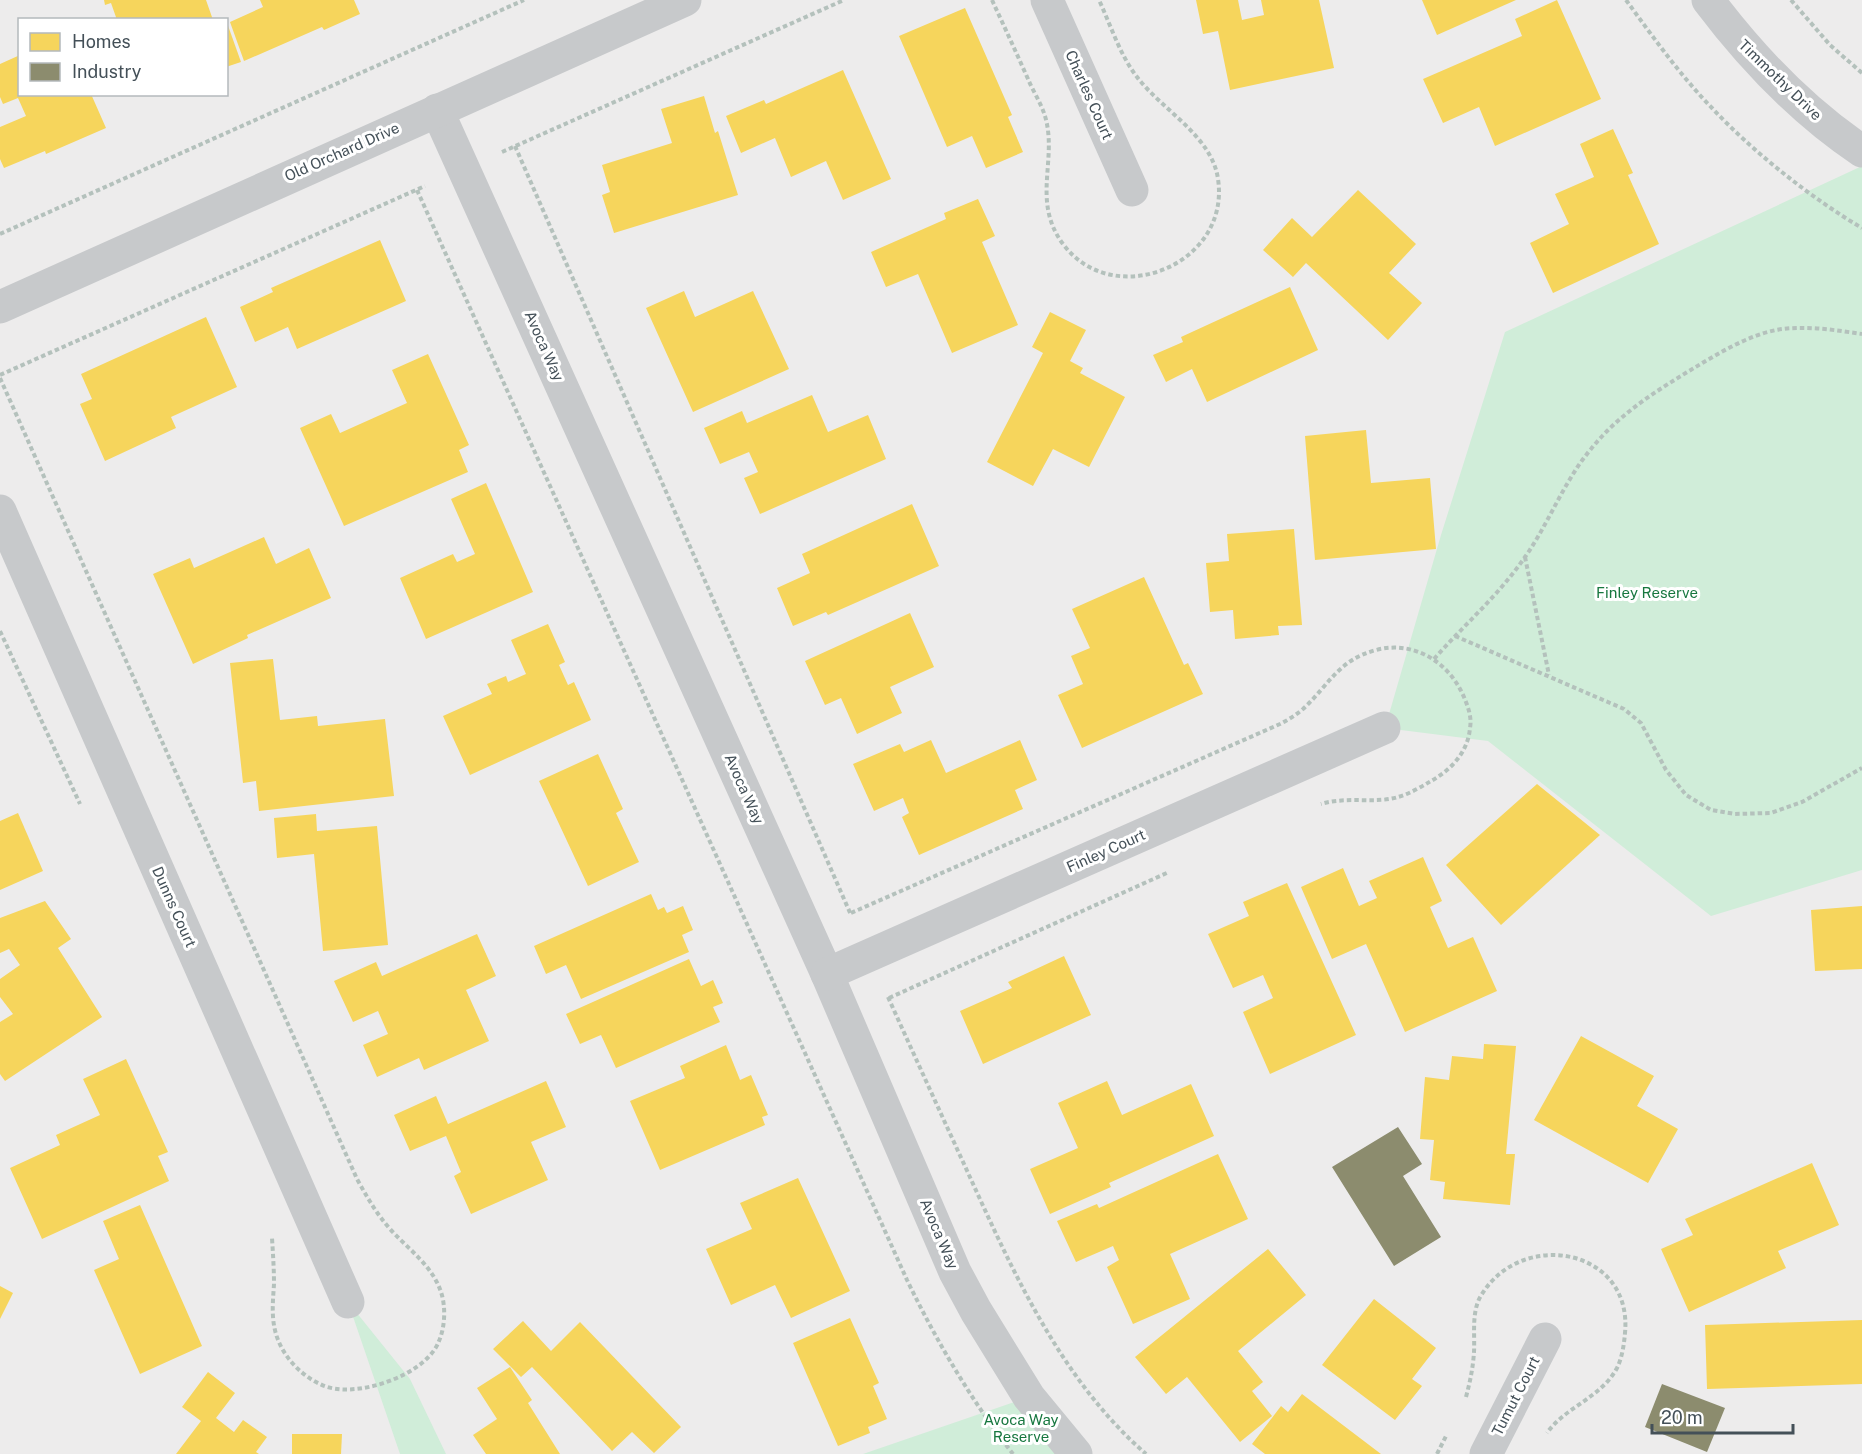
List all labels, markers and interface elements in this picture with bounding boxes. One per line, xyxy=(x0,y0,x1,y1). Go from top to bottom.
legend xyxy=(18,18,228,96)
text: Homes xyxy=(72,31,131,52)
street label: Timmothy Drive xyxy=(1735,36,1825,123)
street label: Charles Court xyxy=(1062,48,1117,142)
text: Industry xyxy=(72,61,142,82)
street label: Old Orchard Drive xyxy=(282,119,402,184)
street label: Avoca Way xyxy=(521,308,567,384)
park label: Finley Reserve xyxy=(1596,584,1698,601)
street label: Avoca Way xyxy=(721,751,767,827)
street label: Finley Court xyxy=(1064,826,1148,876)
street label: Dunns Court xyxy=(149,864,200,950)
street label: Avoca Way xyxy=(917,1196,962,1272)
street label: Tumut Court xyxy=(1488,1353,1543,1438)
scale bar xyxy=(1652,1397,1793,1435)
text: 20 m xyxy=(1661,1407,1703,1428)
park label: Avoca Way Reserve xyxy=(983,1411,1059,1445)

